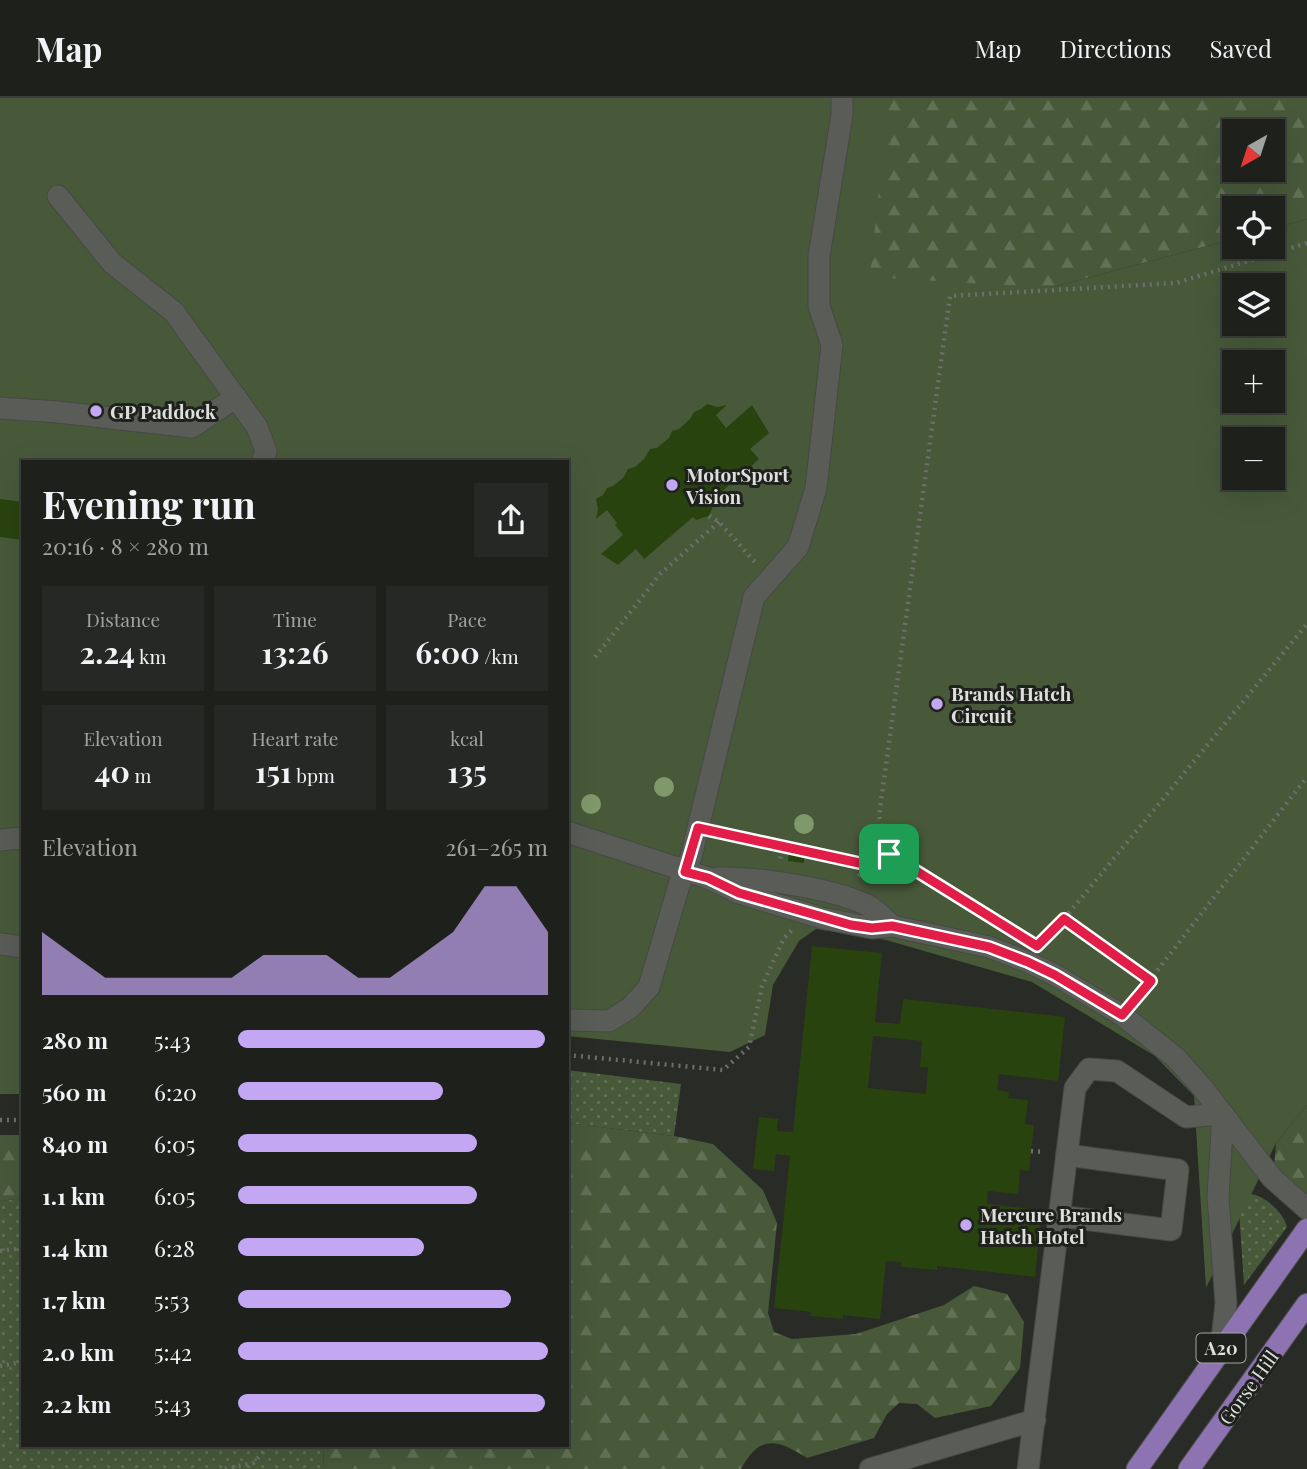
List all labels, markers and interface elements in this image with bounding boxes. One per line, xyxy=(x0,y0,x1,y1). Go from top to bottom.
text: Map xyxy=(35,26,102,70)
text: Map xyxy=(975,32,1021,64)
text: Directions xyxy=(1059,32,1172,64)
text: Saved xyxy=(1210,32,1272,64)
north arrow xyxy=(1222,119,1284,182)
map controls xyxy=(1222,119,1285,490)
button: locate xyxy=(1222,196,1285,259)
button: layers xyxy=(1222,273,1285,336)
button: + xyxy=(1222,350,1285,413)
place label: GP Paddock xyxy=(110,398,217,424)
marker: GP Paddock xyxy=(88,403,104,419)
button: − xyxy=(1222,427,1285,490)
place label: MotorSport Vision xyxy=(685,461,789,509)
marker: MotorSport Vision xyxy=(664,477,680,493)
text: Evening run xyxy=(42,478,256,529)
button: share xyxy=(474,483,548,557)
text: 20:16 · 8 × 280 m xyxy=(42,530,209,561)
text: Distance xyxy=(86,606,160,632)
text: Time xyxy=(273,606,317,632)
text: Pace xyxy=(447,606,487,632)
text: 2.24 xyxy=(80,632,135,672)
text: 13:26 xyxy=(261,632,329,672)
text: 6:00 xyxy=(415,632,480,672)
text: km xyxy=(135,643,166,669)
text: /km xyxy=(480,643,519,669)
place label: Brands Hatch Circuit xyxy=(951,680,1072,728)
marker: Brands Hatch Circuit xyxy=(929,696,945,712)
text: Elevation xyxy=(83,725,163,751)
text: Heart rate xyxy=(252,725,338,751)
text: kcal xyxy=(450,725,484,751)
text: 40 xyxy=(95,751,130,791)
text: 151 xyxy=(255,751,292,791)
text: 135 xyxy=(447,751,487,791)
text: m xyxy=(130,762,151,788)
text: bpm xyxy=(292,762,335,788)
pin xyxy=(859,824,919,884)
text: Elevation xyxy=(42,831,138,862)
text: 261–265 m xyxy=(445,831,548,862)
icon: arrive xyxy=(870,835,908,873)
text: 280 m xyxy=(42,1024,108,1055)
text: 5:43 xyxy=(154,1024,191,1055)
text: 560 m xyxy=(42,1076,106,1107)
text: 6:20 xyxy=(154,1076,197,1107)
text: 840 m xyxy=(42,1128,108,1159)
text: 6:05 xyxy=(154,1128,195,1159)
text: 1.1 km xyxy=(42,1180,105,1211)
text: 6:05 xyxy=(154,1180,195,1211)
place label: Mercure Brands Hatch Hotel xyxy=(980,1201,1122,1249)
marker: Mercure Brands Hatch Hotel xyxy=(958,1217,974,1233)
text: 1.4 km xyxy=(42,1232,108,1263)
text: 6:28 xyxy=(154,1232,195,1263)
text: 1.7 km xyxy=(42,1284,106,1315)
text: 5:53 xyxy=(154,1284,190,1315)
road number: A20 xyxy=(1196,1334,1246,1363)
text: 2.0 km xyxy=(42,1336,114,1367)
text: 5:42 xyxy=(154,1336,192,1367)
street label: Gorse Hill xyxy=(1212,1344,1284,1429)
text: 2.2 km xyxy=(42,1388,111,1419)
text: 5:43 xyxy=(154,1388,191,1419)

